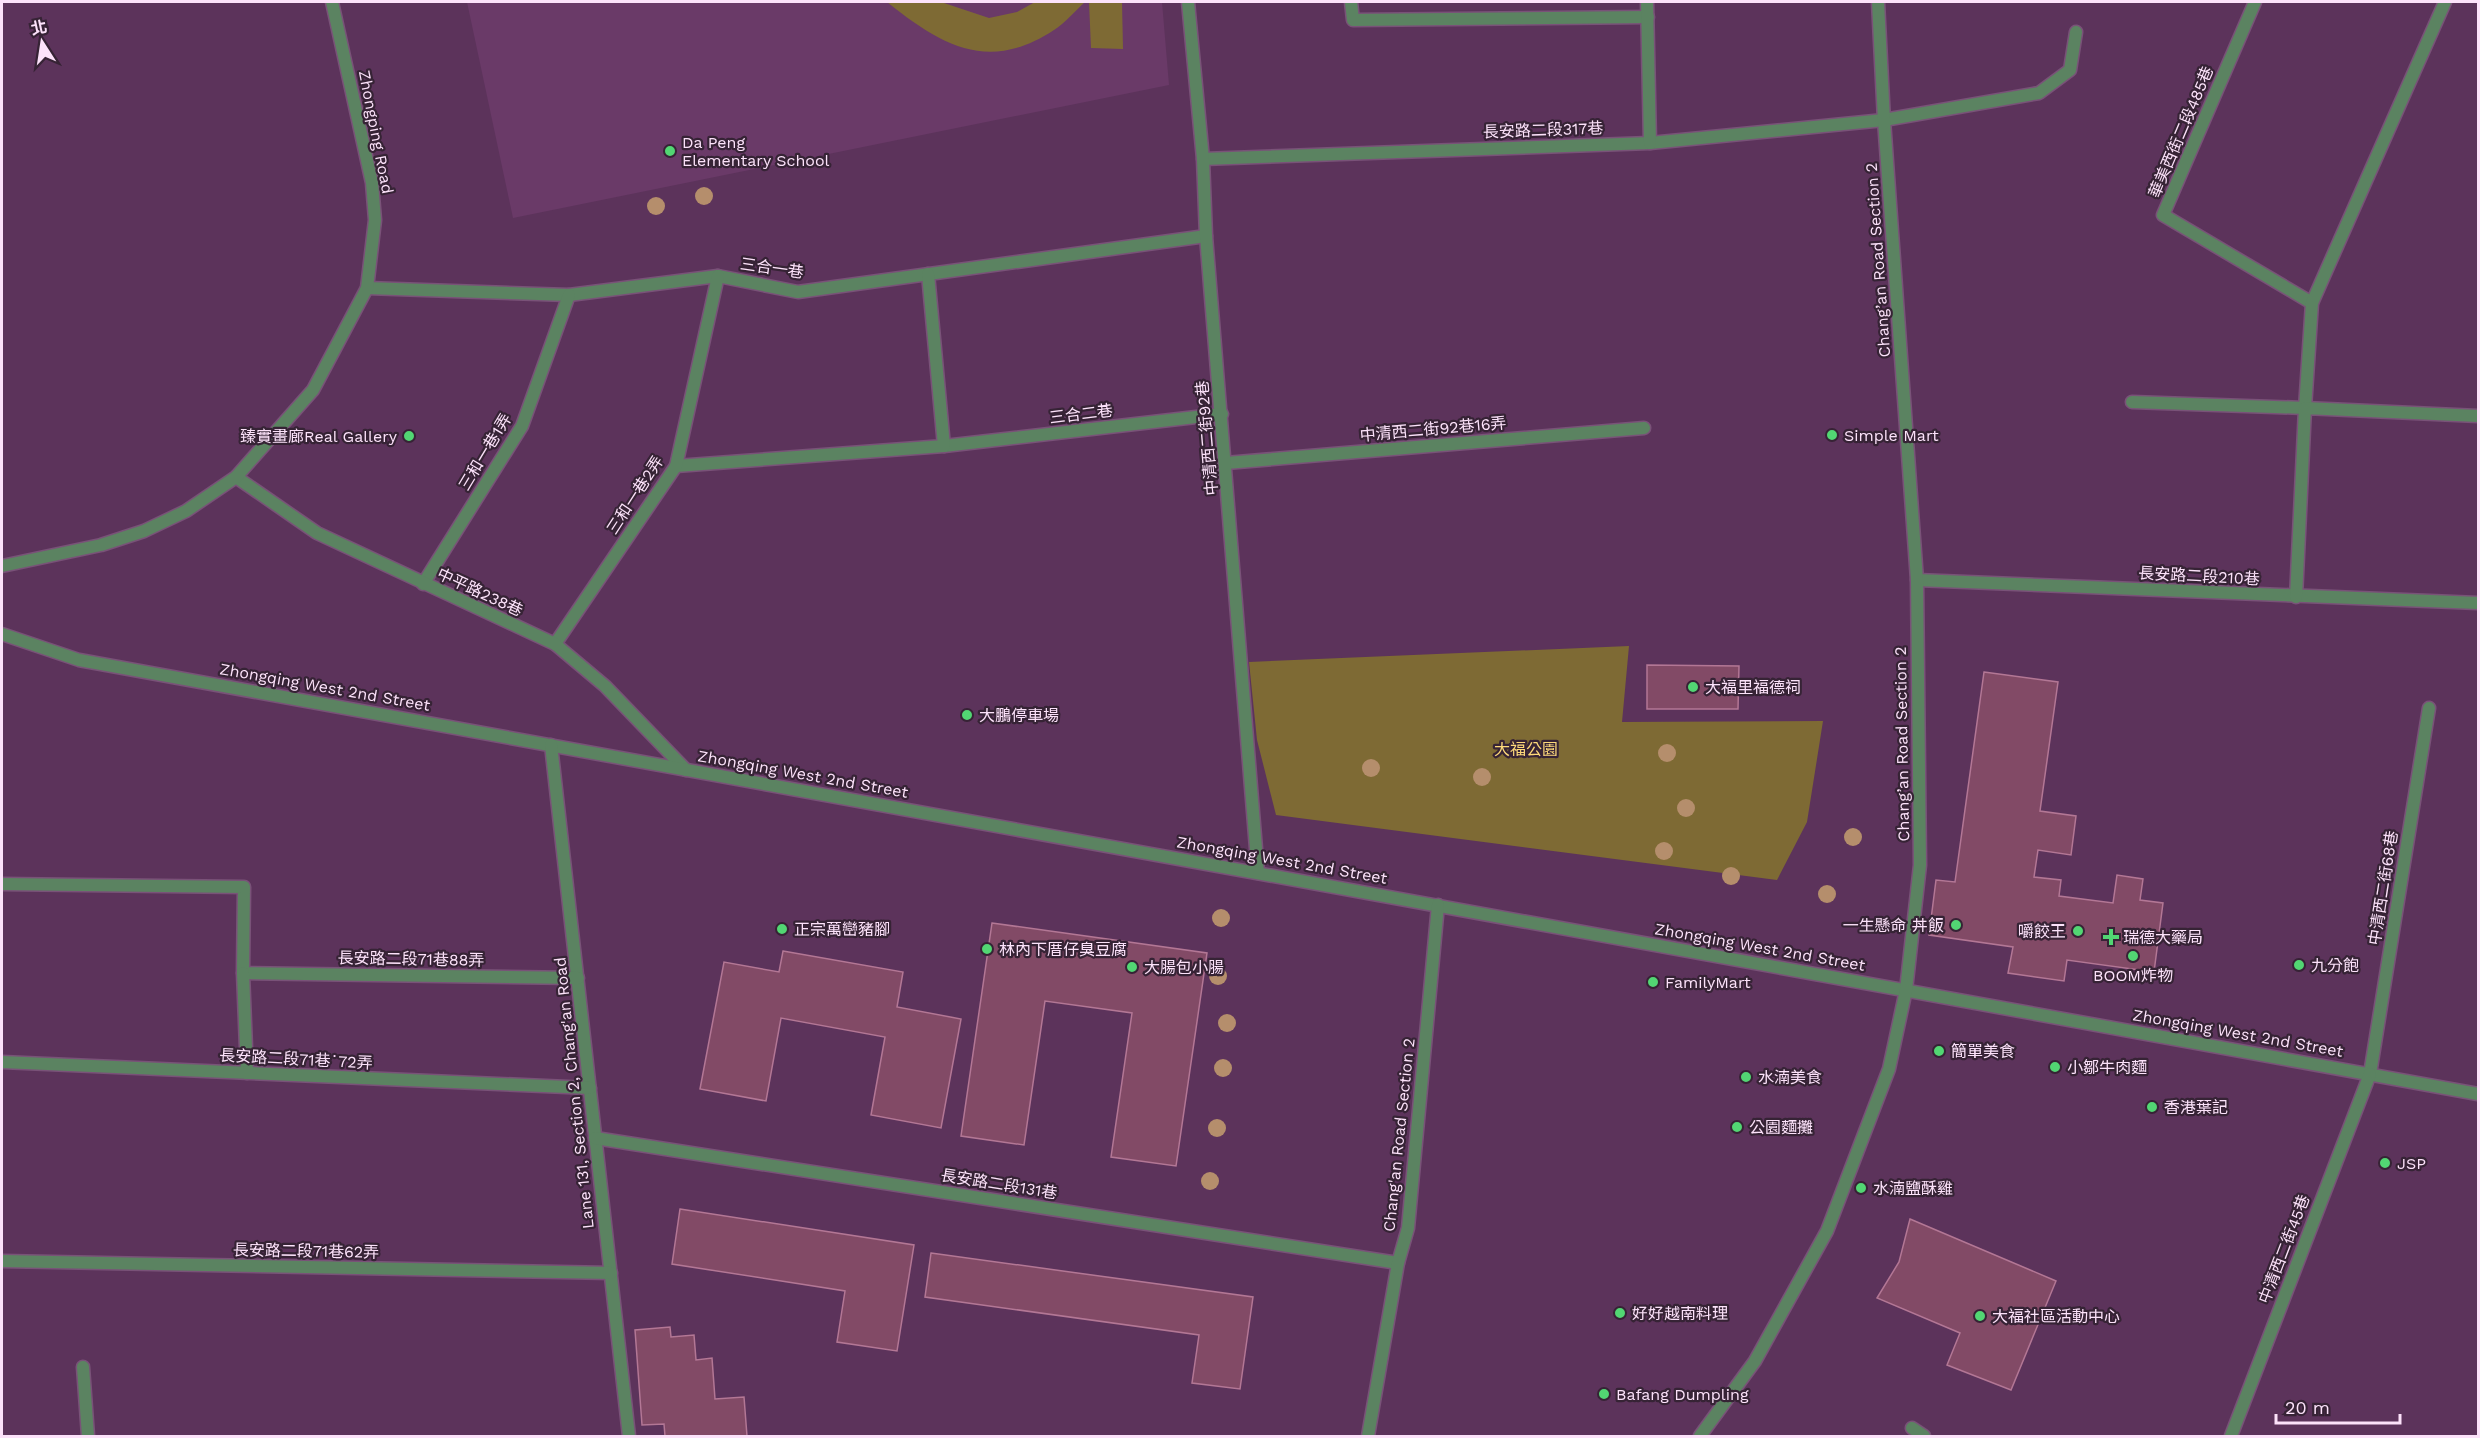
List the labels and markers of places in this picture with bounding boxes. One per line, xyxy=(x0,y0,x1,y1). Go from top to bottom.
place label: Da Peng Elementary School xyxy=(682,133,830,170)
marker: Da Peng Elementary School xyxy=(663,144,677,158)
place label: Simple Mart xyxy=(1844,426,1939,445)
place label: 臻實畫廊Real Gallery xyxy=(240,427,398,446)
marker: Simple Mart xyxy=(1825,428,1839,442)
marker: 臻實畫廊Real Gallery xyxy=(402,429,416,443)
place label: 大福里福德祠 xyxy=(1705,678,1801,697)
marker: 大福里福德祠 xyxy=(1686,680,1700,694)
place label: 大鵬停車場 xyxy=(979,706,1059,725)
marker: 大鵬停車場 xyxy=(960,708,974,722)
place label: 一生懸命 丼飯 xyxy=(1843,916,1944,935)
marker: 一生懸命 丼飯 xyxy=(1949,918,1963,932)
place label: 正宗萬巒豬腳 xyxy=(794,920,890,939)
marker: 正宗萬巒豬腳 xyxy=(775,922,789,936)
place label: 嚼餃王 xyxy=(2018,922,2066,941)
marker: 嚼餃王 xyxy=(2071,924,2085,938)
place label: 瑞德大藥局 xyxy=(2123,928,2203,947)
marker: 瑞德大藥局 xyxy=(2104,930,2118,944)
place label: 林內下厝仔臭豆腐 xyxy=(999,940,1127,959)
marker: 林內下厝仔臭豆腐 xyxy=(980,942,994,956)
marker: BOOM炸物 xyxy=(2126,949,2140,963)
place label: 九分飽 xyxy=(2311,956,2359,975)
place label: 大腸包小腸 xyxy=(1144,958,1224,977)
marker: 九分飽 xyxy=(2292,958,2306,972)
marker: 大腸包小腸 xyxy=(1125,960,1139,974)
place label: BOOM炸物 xyxy=(2093,966,2173,985)
place label: FamilyMart xyxy=(1665,973,1751,992)
marker: FamilyMart xyxy=(1646,975,1660,989)
place label: 簡單美食 xyxy=(1951,1042,2015,1061)
marker: 簡單美食 xyxy=(1932,1044,1946,1058)
place label: 小鄒牛肉麵 xyxy=(2067,1058,2147,1077)
marker: 小鄒牛肉麵 xyxy=(2048,1060,2062,1074)
place label: 水湳美食 xyxy=(1758,1068,1822,1087)
marker: 水湳美食 xyxy=(1739,1070,1753,1084)
place label: 香港葉記 xyxy=(2164,1098,2228,1117)
marker: 香港葉記 xyxy=(2145,1100,2159,1114)
place label: 公園麵攤 xyxy=(1749,1118,1813,1137)
marker: 公園麵攤 xyxy=(1730,1120,1744,1134)
place label: JSP xyxy=(2397,1154,2426,1173)
marker: JSP xyxy=(2378,1156,2392,1170)
place label: 水湳鹽酥雞 xyxy=(1873,1179,1953,1198)
marker: 水湳鹽酥雞 xyxy=(1854,1181,1868,1195)
place label: 好好越南料理 xyxy=(1632,1304,1728,1323)
marker: 好好越南料理 xyxy=(1613,1306,1627,1320)
place label: 大福社區活動中心 xyxy=(1992,1307,2120,1326)
marker: 大福社區活動中心 xyxy=(1973,1309,1987,1323)
place label: Bafang Dumpling xyxy=(1616,1385,1749,1404)
marker: Bafang Dumpling xyxy=(1597,1387,1611,1401)

